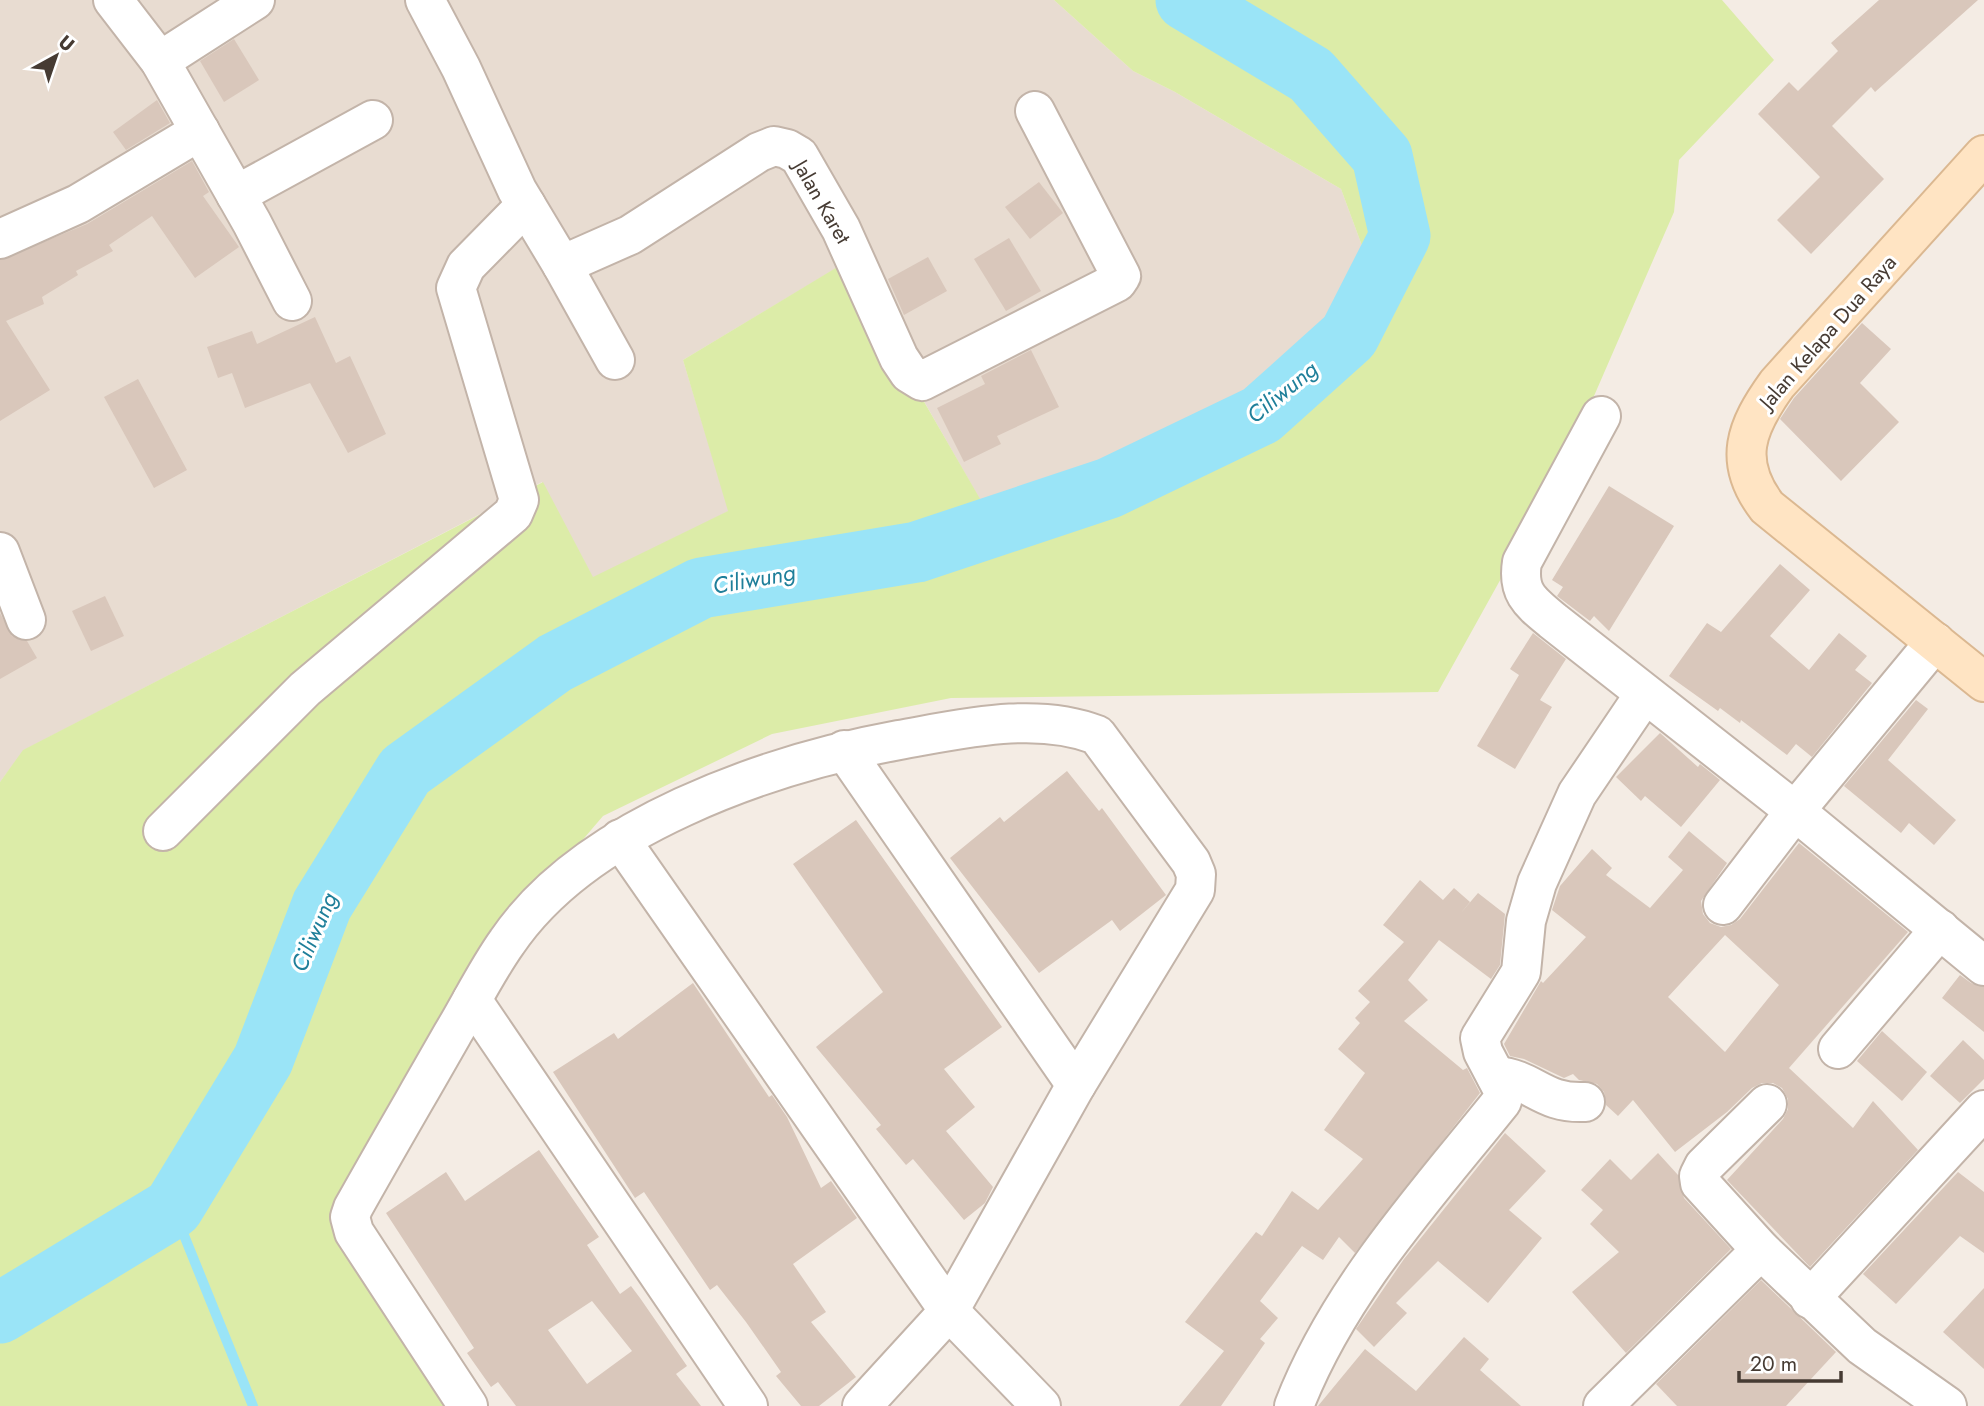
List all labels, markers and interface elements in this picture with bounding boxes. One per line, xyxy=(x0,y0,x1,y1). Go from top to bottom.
north arrow xyxy=(21,21,91,91)
text: U xyxy=(53,29,80,58)
street label: Jalan Karet xyxy=(784,152,858,249)
street label: Jalan Kelapa Dua Raya xyxy=(1751,248,1903,418)
water label: Ciliwung xyxy=(1239,352,1325,431)
water label: Ciliwung xyxy=(710,555,798,603)
water label: Ciliwung xyxy=(282,887,346,977)
scale bar xyxy=(1739,1340,1840,1384)
text: 20 m xyxy=(1750,1349,1797,1379)

